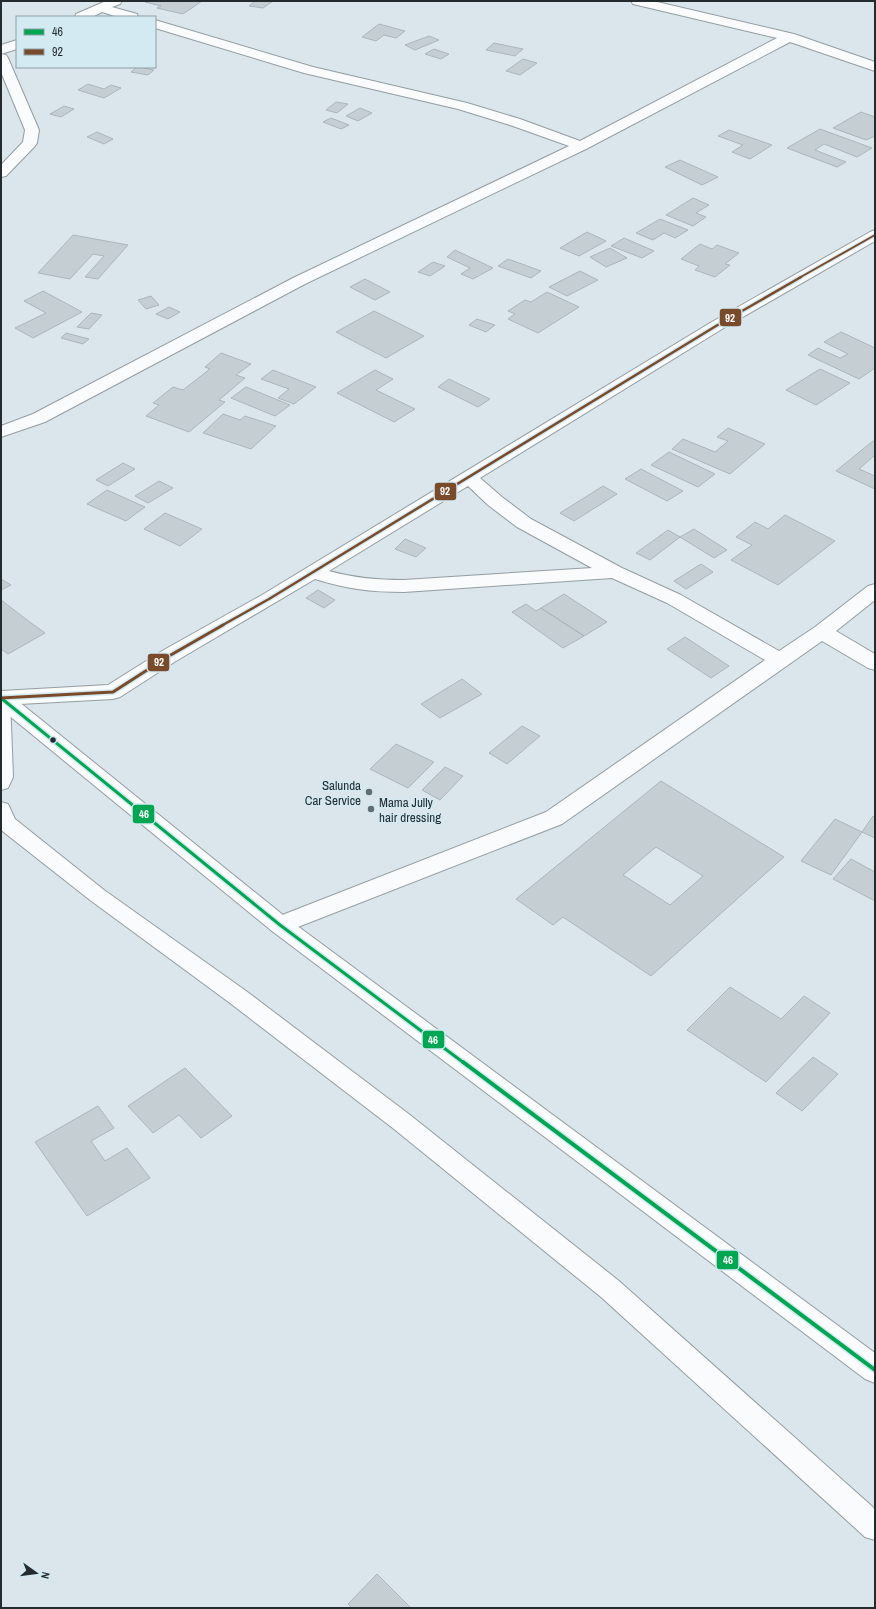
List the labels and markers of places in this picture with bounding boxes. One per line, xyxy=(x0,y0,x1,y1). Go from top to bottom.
unlabelled marker xyxy=(48,735,58,745)
place label: Salunda Car Service xyxy=(305,777,361,809)
marker: Salunda Car Service xyxy=(364,787,374,797)
place label: Mama Jully hair dressing xyxy=(379,794,441,826)
marker: Mama Jully hair dressing xyxy=(366,804,376,814)

